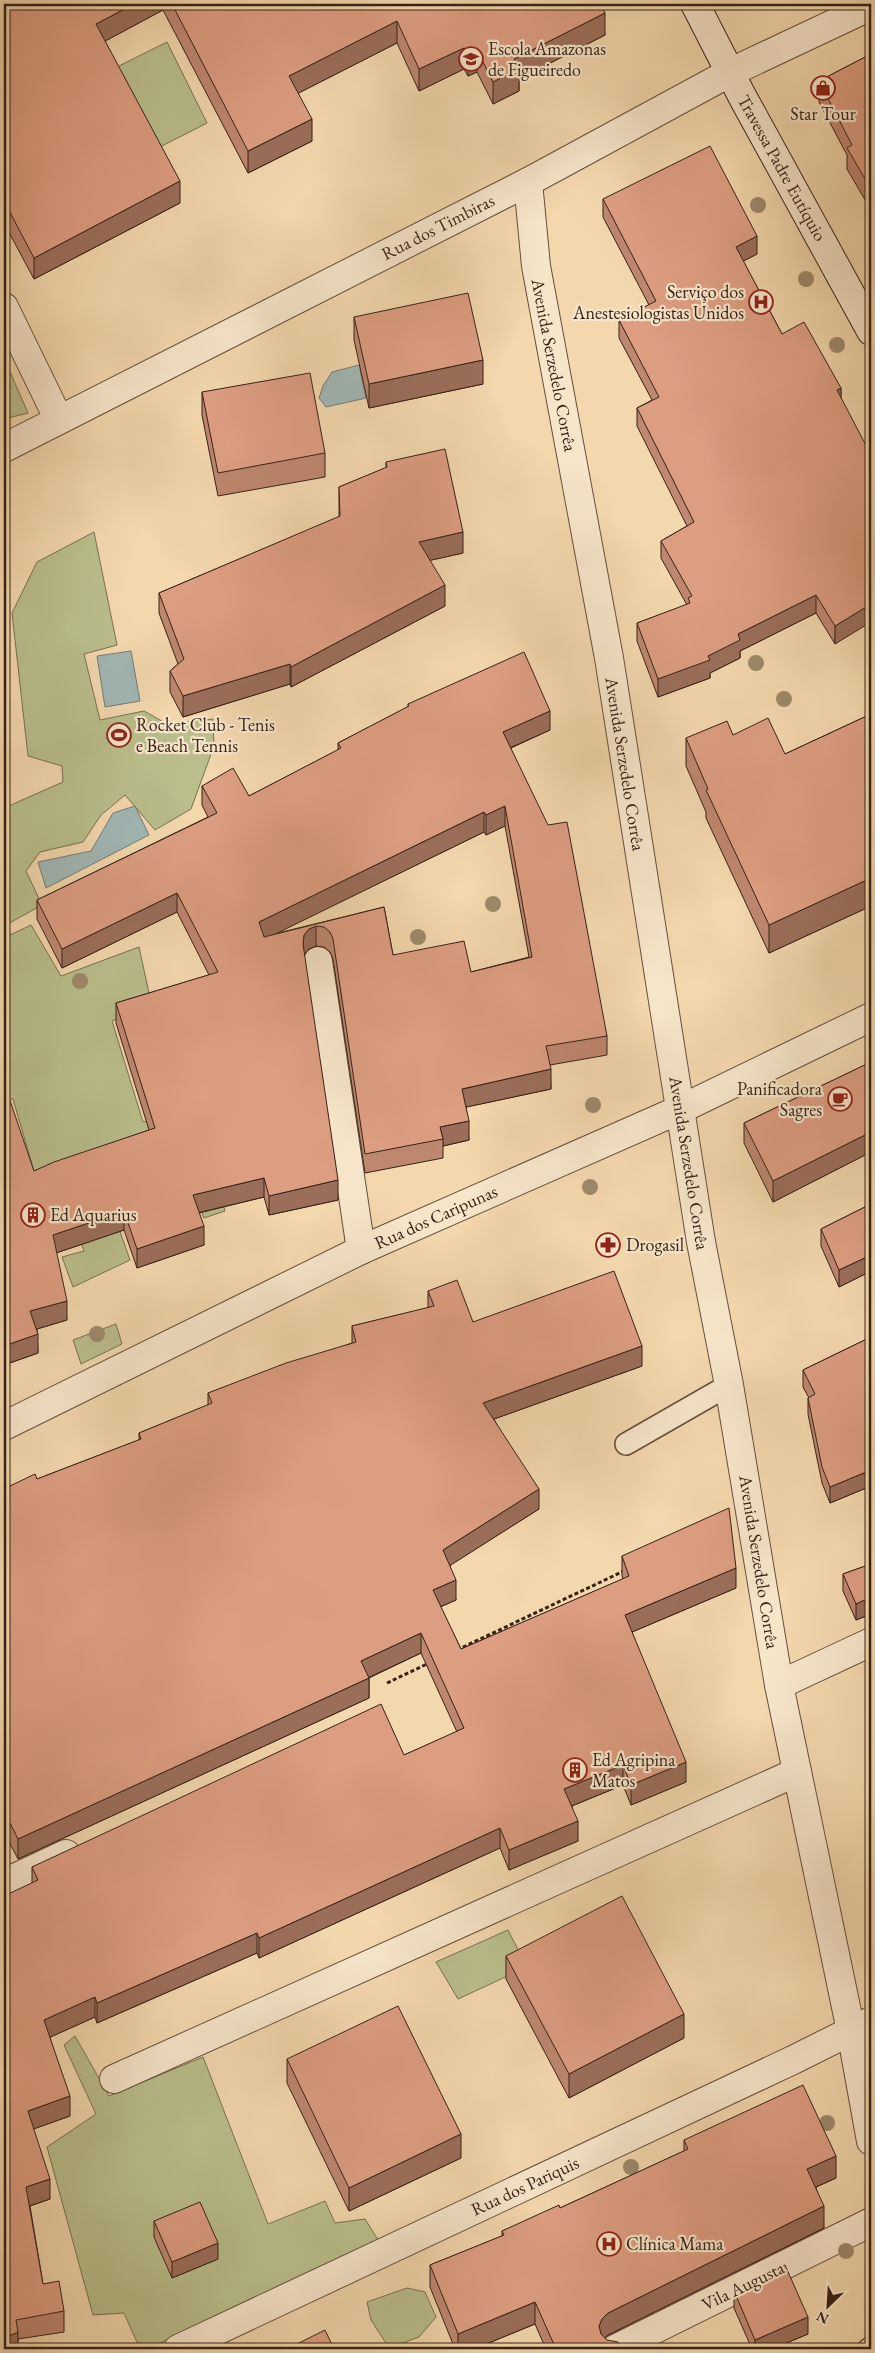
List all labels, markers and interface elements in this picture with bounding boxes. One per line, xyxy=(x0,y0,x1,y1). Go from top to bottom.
place label: Escola Amazonas de Figueiredo xyxy=(488,37,606,81)
school or university icon: Escola Amazonas de Figueiredo xyxy=(458,46,484,72)
shop icon: Star Tour xyxy=(810,75,836,101)
street label: Travessa Padre Eutíquio xyxy=(733,91,832,245)
place label: Star Tour xyxy=(790,102,856,125)
street label: Rua dos Timbiras xyxy=(377,188,498,265)
street label: Avenida Serzedelo Corrêa xyxy=(526,276,583,454)
place label: Serviço dos Anestesiologistas Unidos xyxy=(572,280,744,324)
hospital icon: Serviço dos Anestesiologistas Unidos xyxy=(748,289,774,315)
street label: Avenida Serzedelo Corrêa xyxy=(600,675,651,853)
place label: Rocket Club - Tenis e Beach Tennis xyxy=(136,713,275,757)
sports icon: Rocket Club - Tenis e Beach Tennis xyxy=(106,722,132,748)
street label: Avenida Serzedelo Corrêa xyxy=(664,1074,715,1252)
place label: Panificadora Sagres xyxy=(737,1077,823,1121)
cafe icon: Panificadora Sagres xyxy=(827,1086,853,1112)
street label: Rua dos Caripunas xyxy=(371,1179,501,1254)
building icon: Ed Aquarius xyxy=(20,1202,46,1228)
place label: Ed Aquarius xyxy=(50,1203,137,1226)
pharmacy icon: Drogasil xyxy=(595,1232,621,1258)
place label: Drogasil xyxy=(626,1233,684,1256)
street label: Avenida Serzedelo Corrêa xyxy=(734,1473,785,1651)
place label: Ed Agripina Matos xyxy=(592,1748,676,1792)
building icon: Ed Agripina Matos xyxy=(562,1757,588,1783)
street label: Rua dos Pariquis xyxy=(467,2150,583,2221)
hospital icon: Clínica Mama xyxy=(596,2231,622,2257)
place label: Clínica Mama xyxy=(626,2232,724,2255)
street label: Vila Augusta xyxy=(698,2255,789,2315)
north arrow xyxy=(802,2280,852,2330)
text: N xyxy=(813,2307,831,2328)

